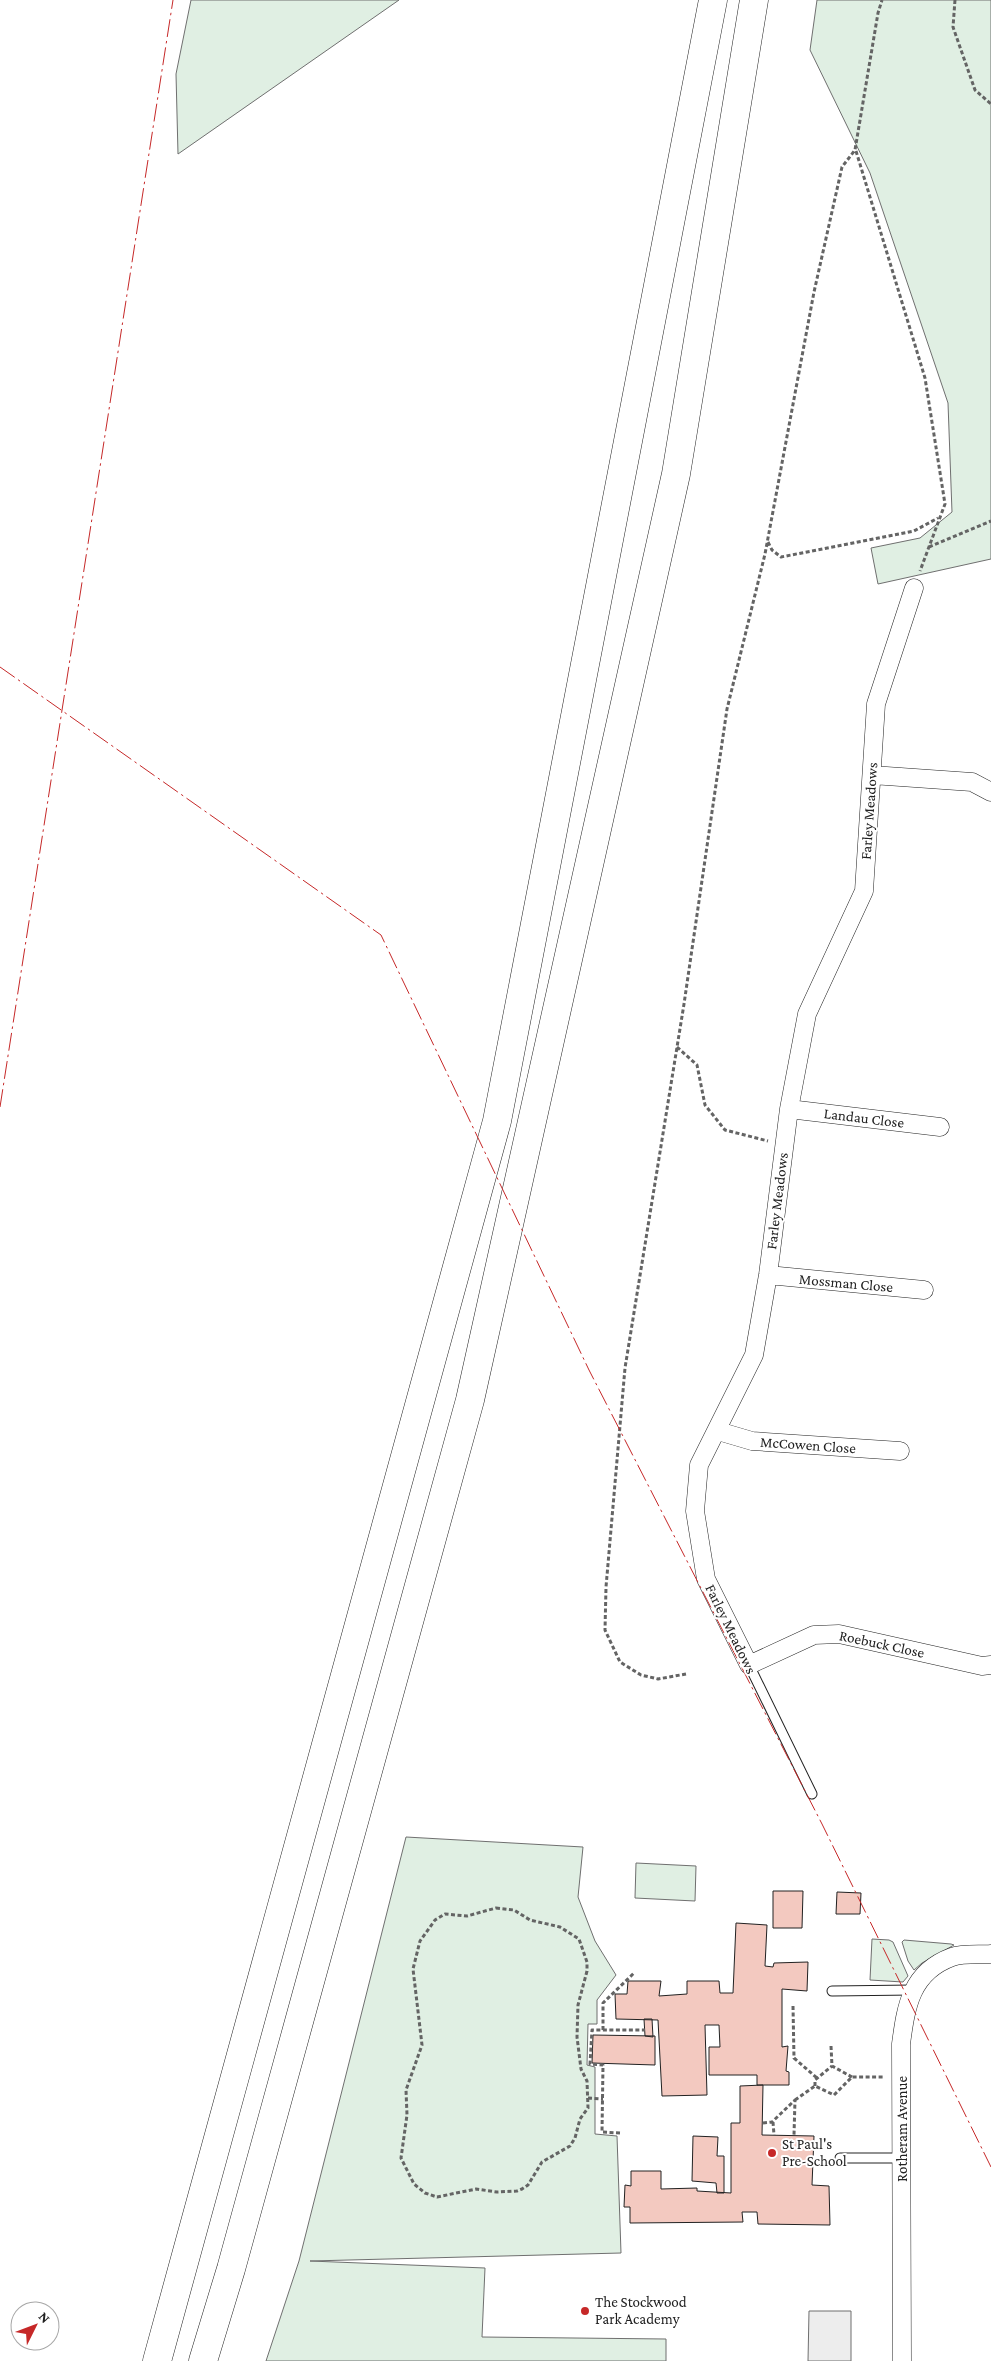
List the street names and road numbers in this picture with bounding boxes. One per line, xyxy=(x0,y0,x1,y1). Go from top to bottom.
street label: Farley Meadows xyxy=(858,762,881,860)
street label: Landau Close xyxy=(823,1105,905,1131)
street label: Farley Meadows xyxy=(763,1151,792,1251)
street label: Mossman Close xyxy=(798,1271,894,1295)
street label: McCowen Close xyxy=(760,1434,857,1456)
street label: Farley Meadows xyxy=(702,1582,760,1677)
street label: Roebuck Close xyxy=(838,1627,926,1661)
street label: Rotheram Avenue xyxy=(894,2075,910,2182)

